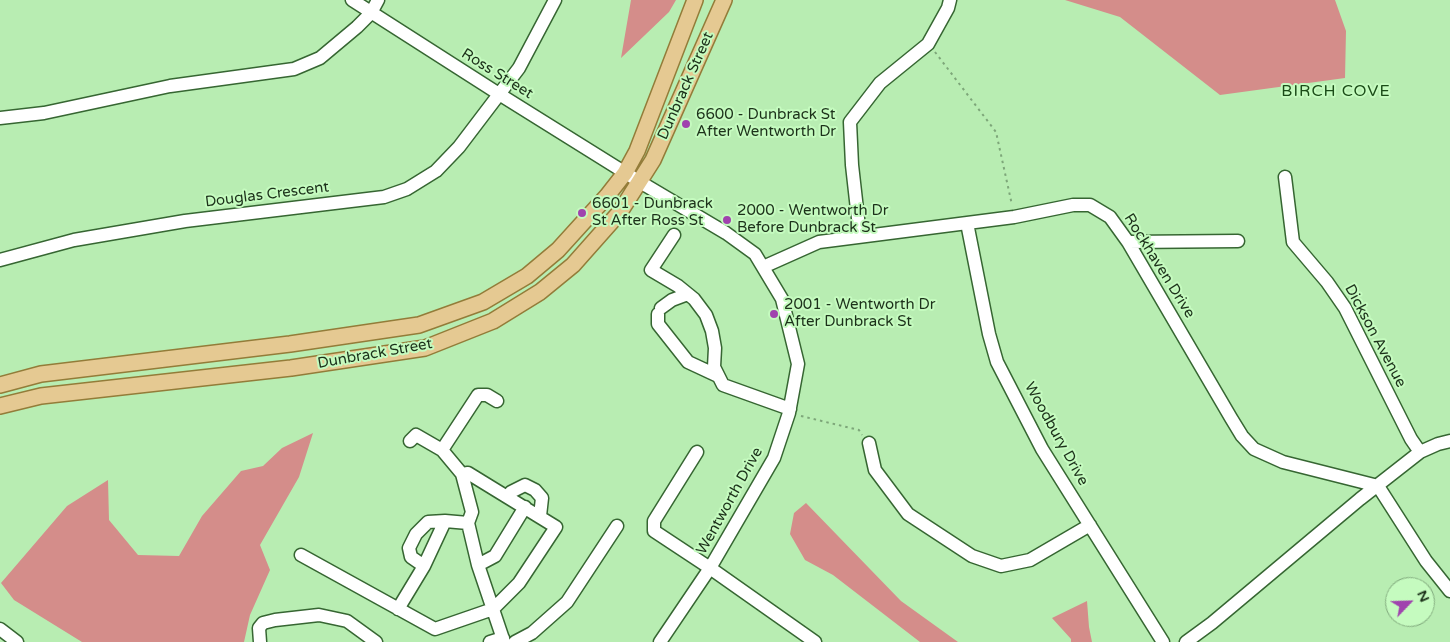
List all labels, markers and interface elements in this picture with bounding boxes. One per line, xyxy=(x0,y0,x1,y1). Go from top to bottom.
street label: Dunbrack Street xyxy=(654,29,718,143)
street label: Ross Street xyxy=(458,45,536,103)
district label: BIRCH COVE xyxy=(1280,82,1392,102)
place label: 6600 - Dunbrack St After Wentworth Dr xyxy=(696,106,836,141)
marker: 6600 - Dunbrack St After Wentworth Dr xyxy=(680,118,692,130)
street label: Douglas Crescent xyxy=(204,178,330,212)
place label: 6601 - Dunbrack St After Ross St xyxy=(592,195,713,230)
place label: 2000 - Wentworth Dr Before Dunbrack St xyxy=(737,202,888,237)
marker: 6601 - Dunbrack St After Ross St xyxy=(576,207,588,219)
street label: Rockhaven Drive xyxy=(1120,210,1198,322)
marker: 2000 - Wentworth Dr Before Dunbrack St xyxy=(721,214,733,226)
street label: Dickson Avenue xyxy=(1340,281,1410,391)
place label: 2001 - Wentworth Dr After Dunbrack St xyxy=(784,296,935,331)
marker: 2001 - Wentworth Dr After Dunbrack St xyxy=(768,308,780,320)
street label: Dunbrack Street xyxy=(316,335,434,373)
street label: Woodbury Drive xyxy=(1020,379,1092,489)
street label: Wentworth Drive xyxy=(693,444,767,558)
north arrow xyxy=(1385,577,1435,627)
text: N xyxy=(1413,588,1433,605)

